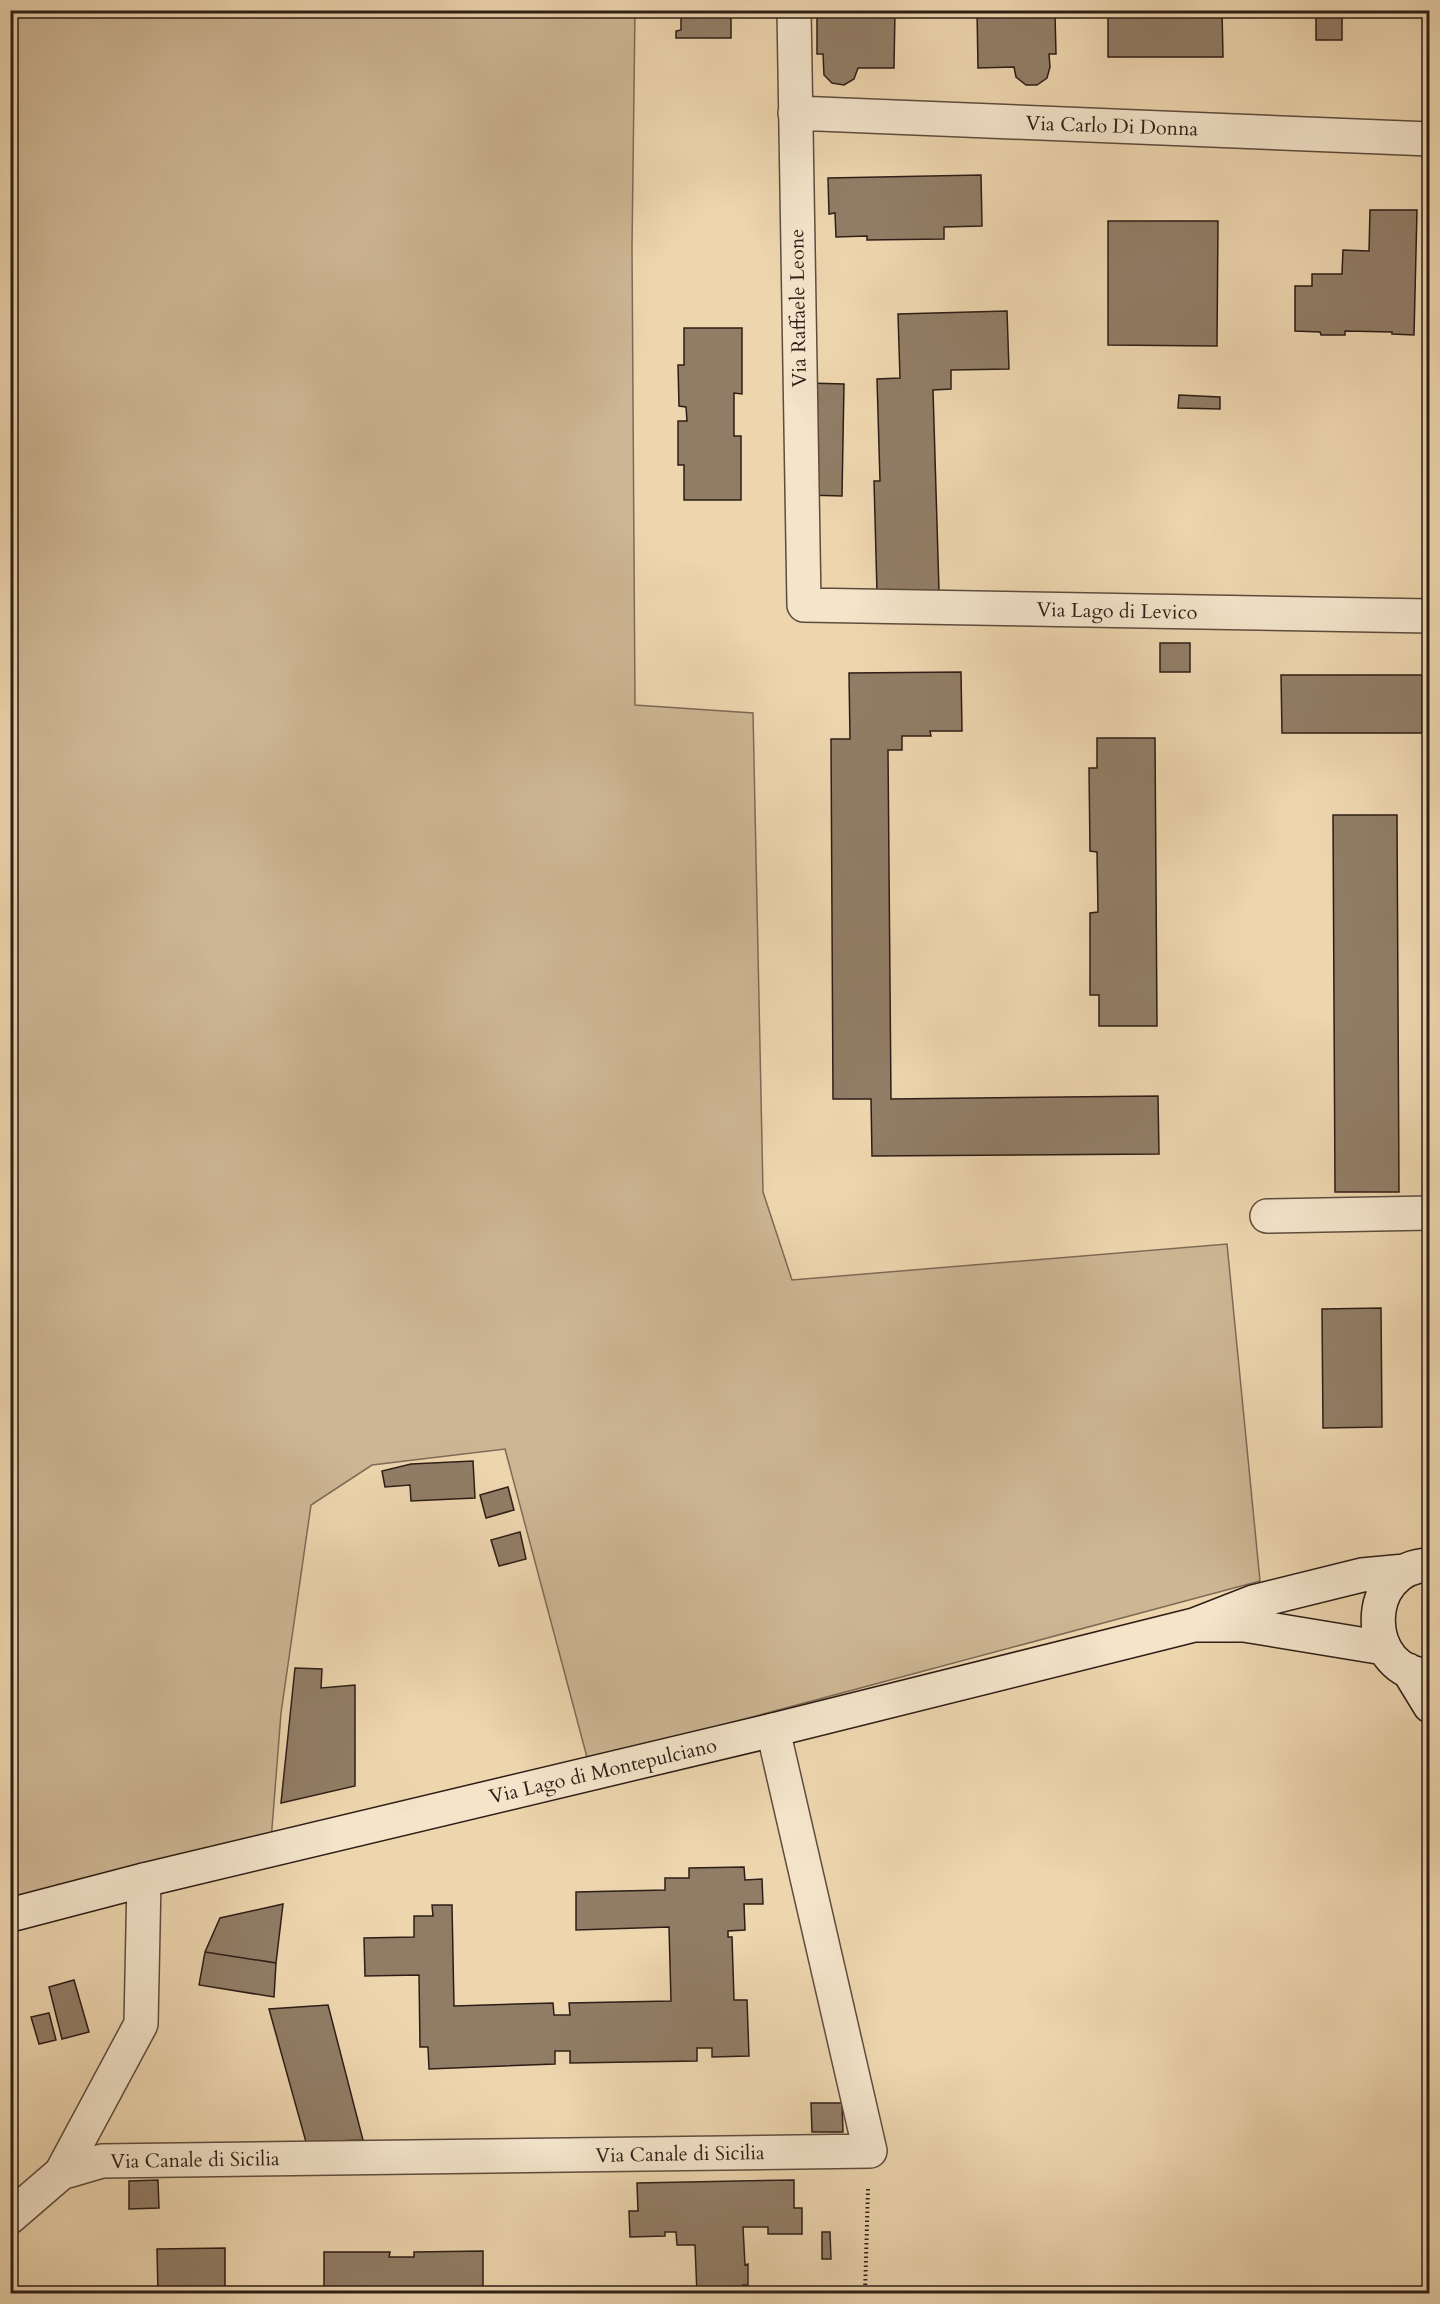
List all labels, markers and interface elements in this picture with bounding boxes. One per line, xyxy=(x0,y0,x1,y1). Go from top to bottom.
street label: Via Carlo Di Donna xyxy=(1025,109,1199,143)
street label: Via Raffaele Leone xyxy=(783,228,813,388)
street label: Via Lago di Levico xyxy=(1036,596,1198,626)
street label: Via Lago di Montepulciano xyxy=(487,1732,720,1810)
street label: Via Canale di Sicilia xyxy=(595,2139,765,2169)
street label: Via Canale di Sicilia xyxy=(110,2145,280,2175)

